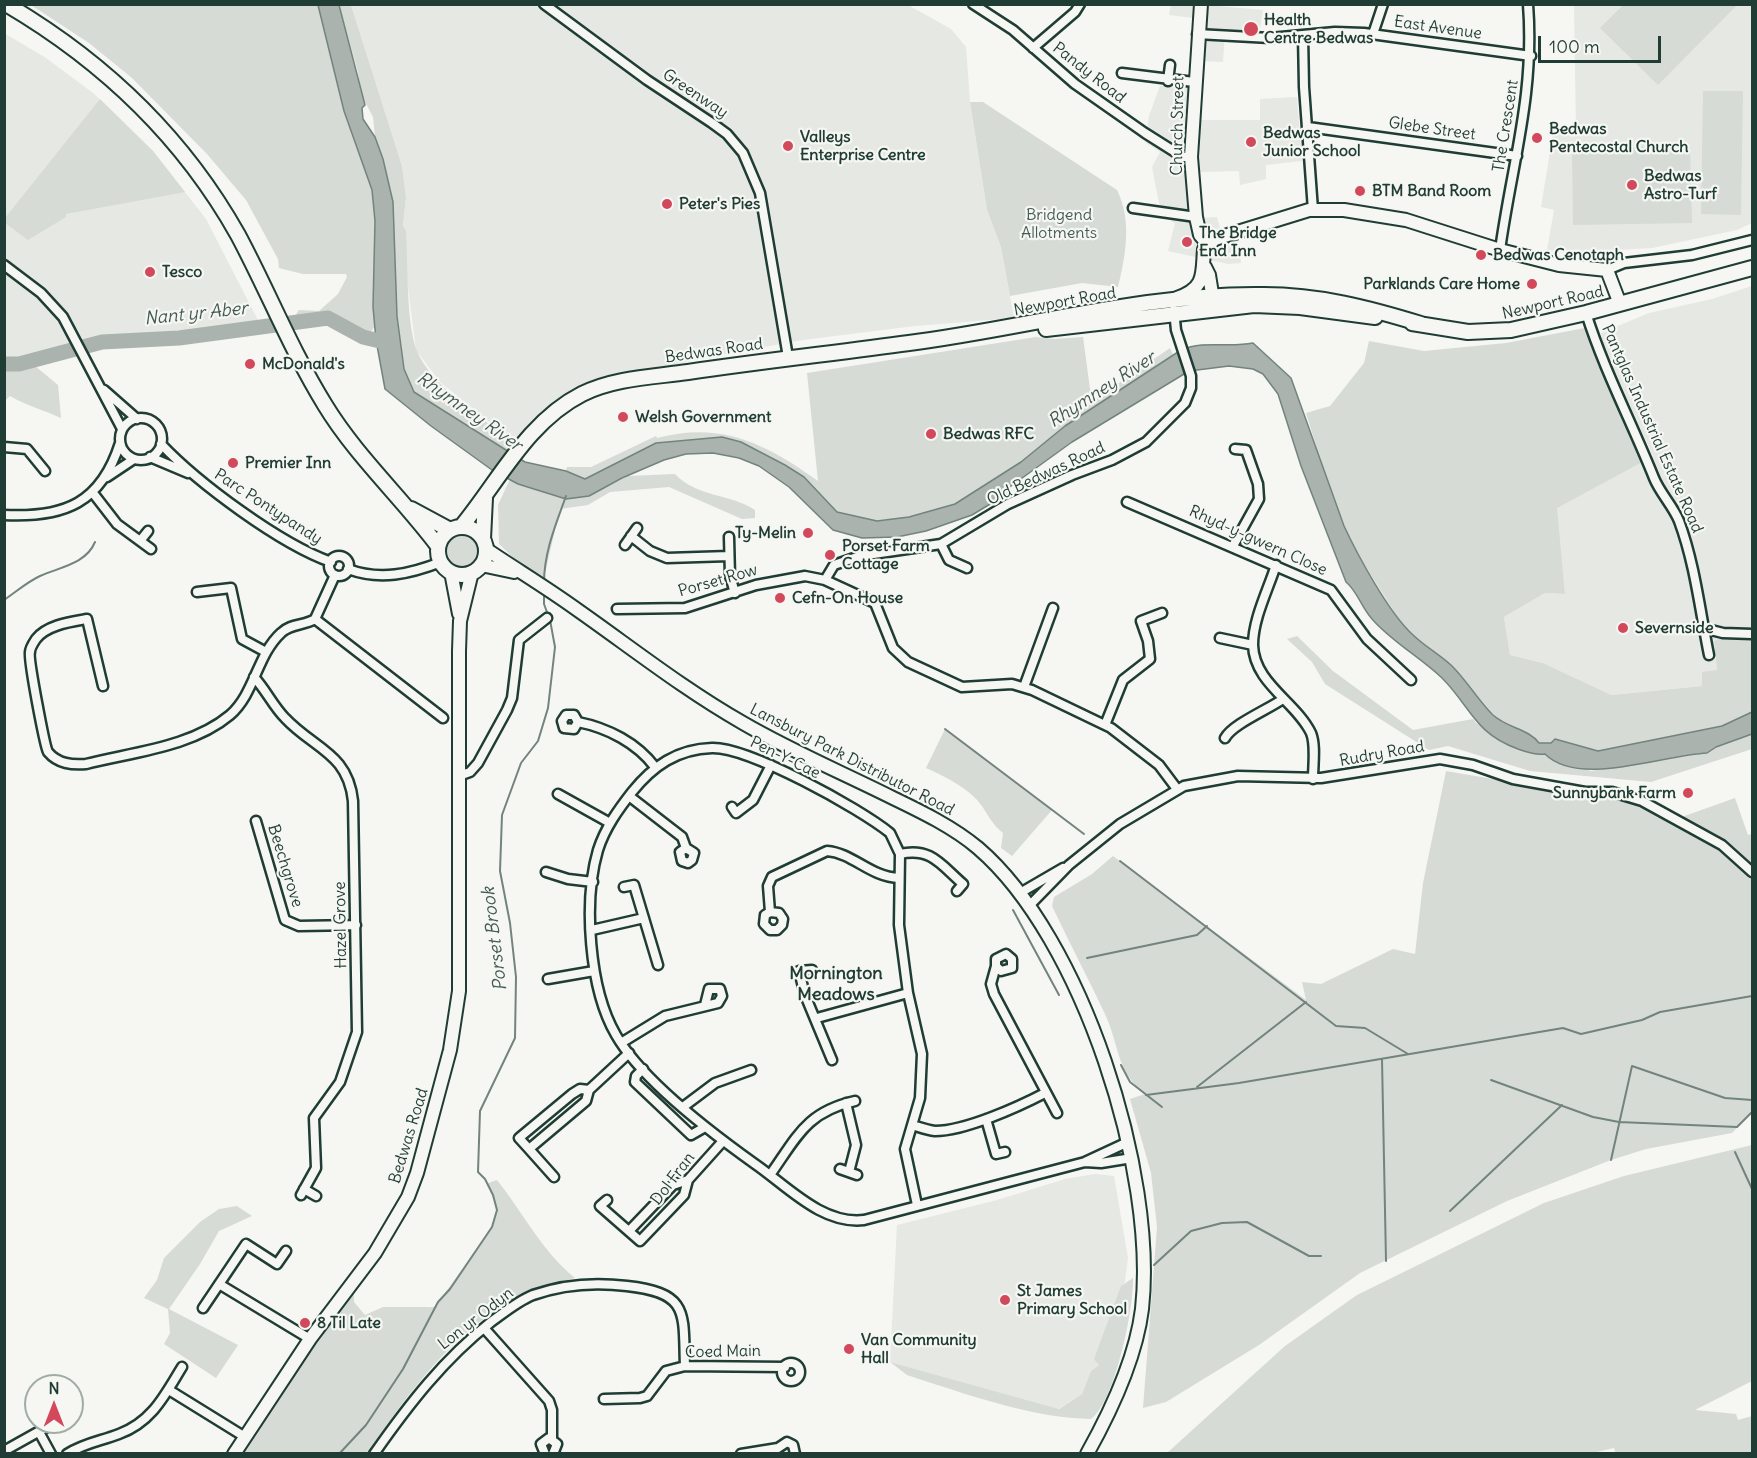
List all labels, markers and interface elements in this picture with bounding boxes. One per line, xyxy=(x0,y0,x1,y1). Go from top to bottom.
place label: Health Centre Bedwas xyxy=(1264,10,1373,48)
street label: East Avenue xyxy=(1393,12,1483,44)
marker: Health Centre Bedwas xyxy=(1242,20,1260,38)
scale bar xyxy=(1541,24,1664,62)
text: 100 m xyxy=(1549,35,1600,58)
street label: Pandy Road xyxy=(1049,39,1129,107)
street label: Greenway xyxy=(659,65,731,123)
street label: Church Street xyxy=(1168,76,1188,176)
street label: The Crescent xyxy=(1489,78,1523,174)
street label: Glebe Street xyxy=(1387,113,1477,145)
place label: Bedwas Pentecostal Church xyxy=(1549,119,1689,157)
place label: Bedwas Junior School xyxy=(1263,123,1360,161)
place label: Valleys Enterprise Centre xyxy=(800,127,926,165)
marker: Bedwas Pentecostal Church xyxy=(1530,131,1544,145)
marker: Bedwas Junior School xyxy=(1244,135,1258,149)
marker: Valleys Enterprise Centre xyxy=(781,139,795,153)
place label: Bedwas Astro-Turf xyxy=(1644,166,1717,204)
marker: Bedwas Astro-Turf xyxy=(1625,178,1639,192)
place label: BTM Band Room xyxy=(1372,181,1491,201)
marker: BTM Band Room xyxy=(1353,184,1367,198)
place label: Peter's Pies xyxy=(679,194,760,214)
marker: Peter's Pies xyxy=(660,197,674,211)
park label: Bridgend Allotments xyxy=(1021,205,1097,243)
place label: The Bridge End Inn xyxy=(1199,223,1277,261)
marker: The Bridge End Inn xyxy=(1180,235,1194,249)
place label: Bedwas Cenotaph xyxy=(1493,245,1624,265)
marker: Bedwas Cenotaph xyxy=(1474,248,1488,262)
place label: Tesco xyxy=(162,262,202,282)
marker: Tesco xyxy=(143,265,157,279)
place label: Parklands Care Home xyxy=(1363,274,1520,294)
marker: Parklands Care Home xyxy=(1525,277,1539,291)
street label: Newport Road xyxy=(1500,282,1606,324)
street label: Newport Road xyxy=(1012,284,1118,320)
water label: Nant yr Aber xyxy=(143,298,249,330)
street label: Pantglas Industrial Estate Road xyxy=(1597,322,1707,536)
street label: Bedwas Road xyxy=(664,335,764,367)
water label: Rhymney River xyxy=(1044,347,1160,433)
place label: McDonald's xyxy=(262,354,345,374)
marker: McDonald's xyxy=(243,357,257,371)
water label: Rhymney River xyxy=(412,368,526,456)
place label: Welsh Government xyxy=(635,407,771,427)
marker: Welsh Government xyxy=(616,410,630,424)
place label: Bedwas RFC xyxy=(943,424,1034,444)
marker: Bedwas RFC xyxy=(924,427,938,441)
street label: Old Bedwas Road xyxy=(984,438,1108,510)
place label: Premier Inn xyxy=(245,453,331,473)
marker: Premier Inn xyxy=(226,456,240,470)
street label: Parc Pontypandy xyxy=(211,465,325,549)
street label: Rhyd-y-gwern Close xyxy=(1186,502,1330,580)
place label: Ty-Melin xyxy=(735,523,796,543)
marker: Ty-Melin xyxy=(801,526,815,540)
place label: Porset Farm Cottage xyxy=(842,536,930,574)
marker: Porset Farm Cottage xyxy=(823,548,837,562)
street label: Porset Row xyxy=(676,561,760,601)
place label: Cefn-On House xyxy=(792,588,903,608)
marker: Cefn-On House xyxy=(773,591,787,605)
place label: Severnside xyxy=(1635,618,1714,638)
marker: Severnside xyxy=(1616,621,1630,635)
street label: Lansbury Park Distributor Road xyxy=(747,700,957,820)
street label: Pen-Y-Cae xyxy=(747,733,823,783)
street label: Rudry Road xyxy=(1338,737,1426,771)
place label: Sunnybank Farm xyxy=(1553,783,1676,803)
marker: Sunnybank Farm xyxy=(1681,786,1695,800)
street label: Beechgrove xyxy=(263,822,307,910)
street label: Hazel Grove xyxy=(331,881,351,969)
water label: Porset Brook xyxy=(478,886,512,992)
district label: Mornington Meadows xyxy=(789,963,883,1006)
street label: Bedwas Road xyxy=(385,1086,433,1186)
street label: Dol Fran xyxy=(647,1149,699,1209)
place label: St James Primary School xyxy=(1017,1281,1127,1319)
street label: Lon yr Odyn xyxy=(435,1284,517,1354)
marker: St James Primary School xyxy=(998,1293,1012,1307)
place label: 8 Til Late xyxy=(317,1313,381,1333)
marker: 8 Til Late xyxy=(298,1316,312,1330)
place label: Van Community Hall xyxy=(861,1330,977,1368)
street label: Coed Main xyxy=(685,1342,761,1362)
marker: Van Community Hall xyxy=(842,1342,856,1356)
north arrow xyxy=(24,1374,84,1434)
text: N xyxy=(48,1378,60,1398)

